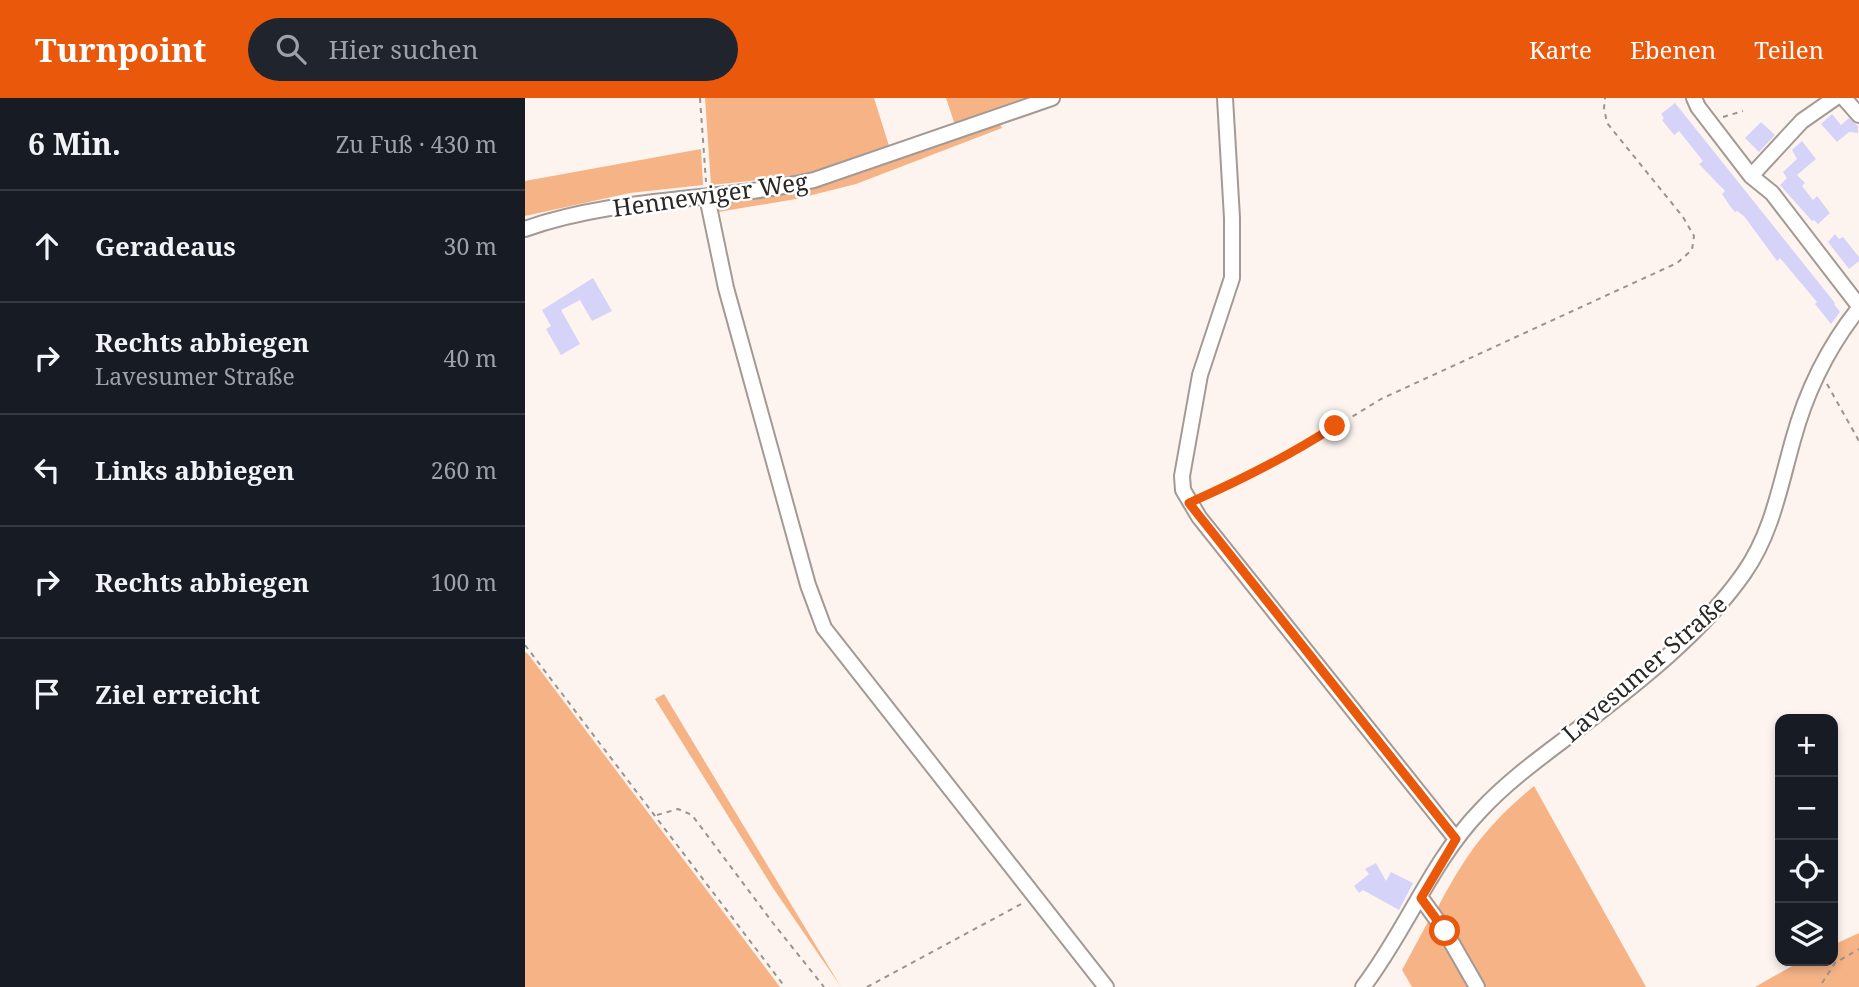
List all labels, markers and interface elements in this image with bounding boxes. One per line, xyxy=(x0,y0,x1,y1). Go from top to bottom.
search box xyxy=(248,18,738,81)
text: Turnpoint xyxy=(35,27,206,72)
icon: search xyxy=(272,30,310,68)
text: Hier suchen xyxy=(328,31,478,67)
text: Karte xyxy=(1529,33,1592,66)
text: Ebenen xyxy=(1630,33,1716,66)
text: Teilen xyxy=(1754,33,1824,66)
text: 6 Min. xyxy=(28,123,121,164)
text: Zu Fuß · 430 m xyxy=(336,128,497,160)
street label: Hennewiger Weg xyxy=(610,164,810,224)
icon: ahead xyxy=(28,227,66,265)
text: Geradeaus xyxy=(95,228,236,264)
text: 30 m xyxy=(444,230,497,262)
text: Rechts abbiegen xyxy=(95,324,309,360)
icon: right xyxy=(28,339,66,377)
text: 40 m xyxy=(444,342,497,374)
text: Lavesumer Straße xyxy=(95,360,295,392)
route end xyxy=(1319,410,1350,441)
icon: left xyxy=(28,451,66,489)
text: Links abbiegen xyxy=(95,452,294,488)
text: 260 m xyxy=(431,454,497,486)
icon: right xyxy=(28,563,66,601)
text: Rechts abbiegen xyxy=(95,564,309,600)
text: 100 m xyxy=(431,566,497,598)
street label: Lavesumer Straße xyxy=(1554,587,1734,749)
icon: arrive xyxy=(28,675,66,713)
text: Ziel erreicht xyxy=(95,676,260,712)
map controls xyxy=(1775,714,1838,966)
button: + xyxy=(1775,714,1838,777)
button: − xyxy=(1775,777,1838,840)
button: locate xyxy=(1775,840,1838,903)
button: layers xyxy=(1775,903,1838,966)
route start xyxy=(1429,915,1460,946)

